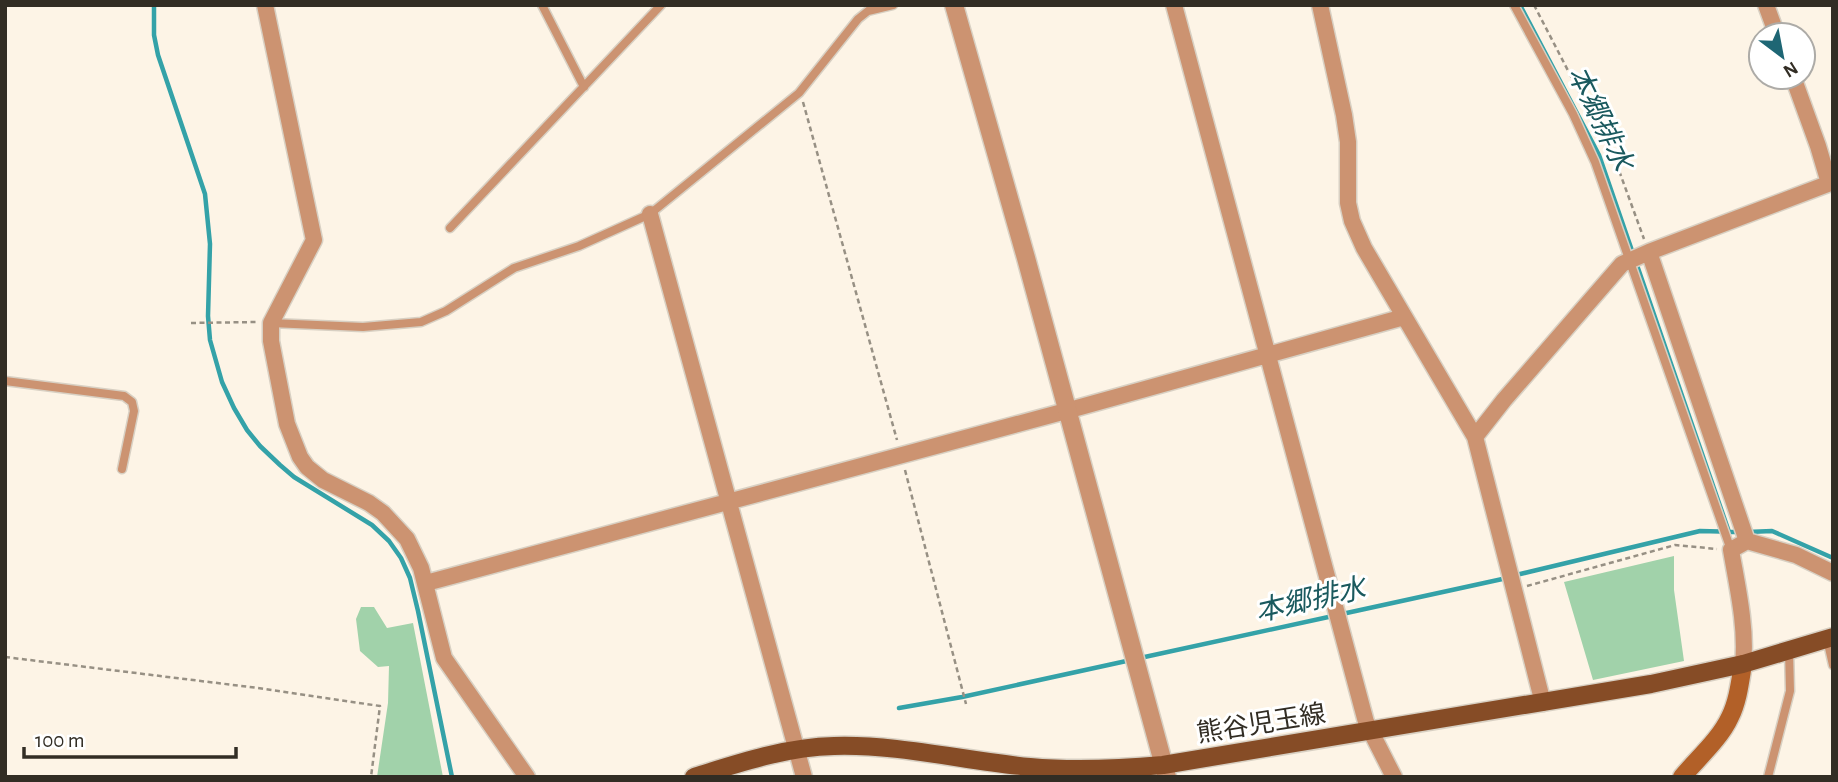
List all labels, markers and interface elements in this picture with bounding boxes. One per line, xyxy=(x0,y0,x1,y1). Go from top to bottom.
north arrow xyxy=(1747,21,1817,91)
text: N xyxy=(1780,58,1801,81)
water label: 本郷排水 xyxy=(1562,62,1639,178)
water label: 本郷排水 xyxy=(1252,572,1371,627)
street label: 熊谷児玉線 xyxy=(1195,700,1327,747)
scale bar xyxy=(24,716,236,760)
text: 100 m xyxy=(35,730,85,751)

